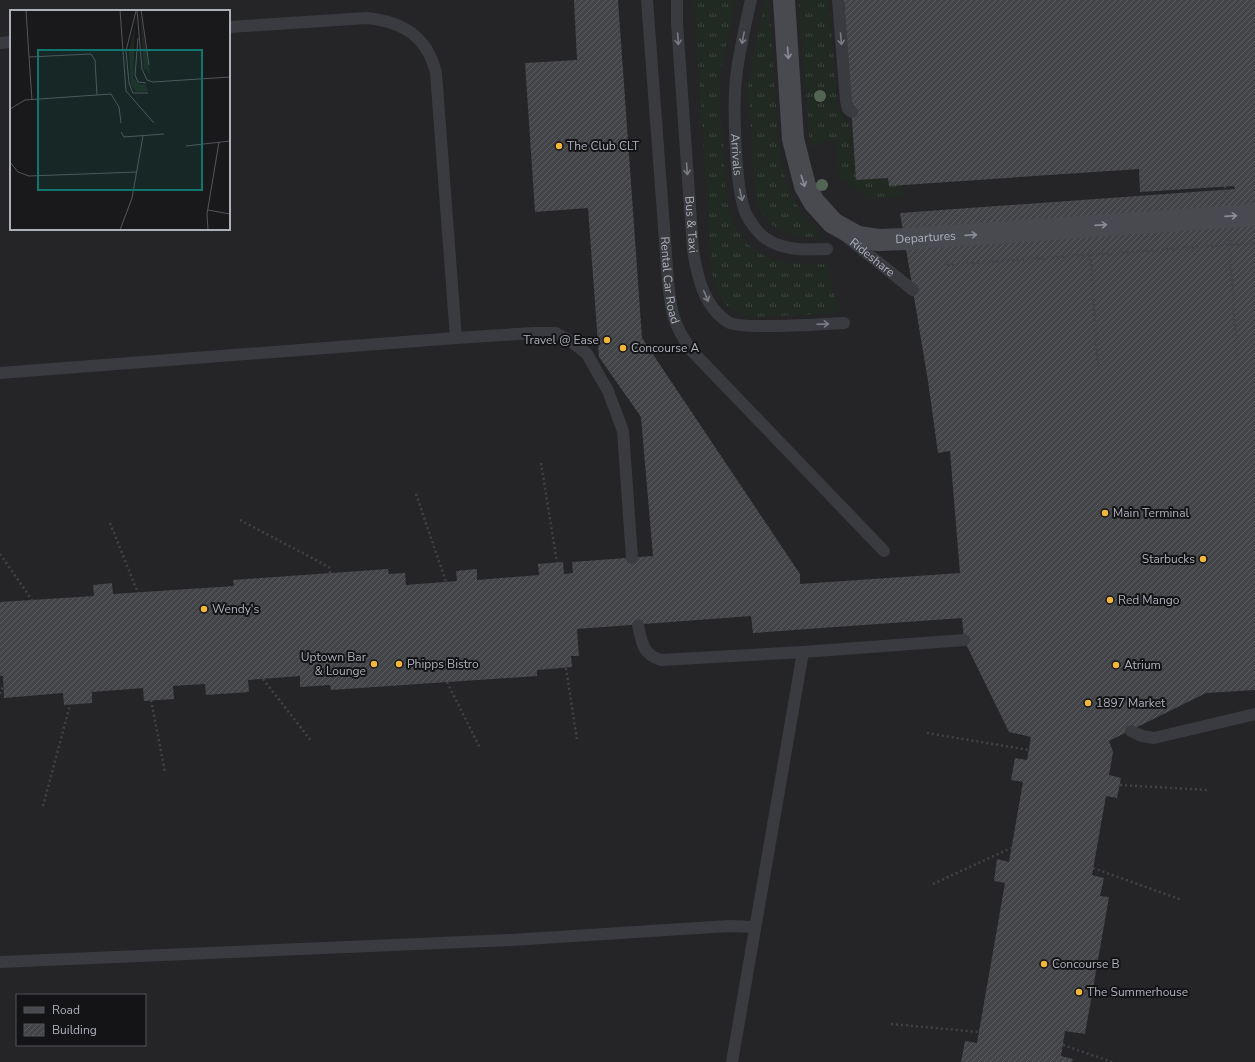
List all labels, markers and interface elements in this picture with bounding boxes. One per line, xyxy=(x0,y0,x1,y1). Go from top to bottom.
inset map xyxy=(10,10,230,230)
one-way arrow xyxy=(739,31,747,44)
one-way arrow xyxy=(674,32,681,45)
one-way arrow xyxy=(837,32,845,45)
one-way arrow xyxy=(784,46,791,59)
street label: Arrivals xyxy=(727,133,746,177)
place label: The Club CLT xyxy=(567,138,640,154)
marker: The Club CLT xyxy=(554,141,564,151)
one-way arrow xyxy=(683,162,690,175)
one-way arrow xyxy=(800,175,808,187)
one-way arrow xyxy=(738,188,746,201)
street label: Bus & Taxi xyxy=(681,196,701,254)
one-way arrow xyxy=(1224,213,1237,220)
one-way arrow xyxy=(1094,222,1107,229)
street label: Departures xyxy=(895,228,957,247)
one-way arrow xyxy=(965,231,978,238)
street label: Rideshare xyxy=(846,234,898,280)
street label: Rental Car Road xyxy=(657,236,683,326)
one-way arrow xyxy=(703,290,711,302)
one-way arrow xyxy=(816,320,829,328)
place label: Travel @ Ease xyxy=(523,332,599,348)
marker: Travel @ Ease xyxy=(602,335,612,345)
place label: Concourse A xyxy=(631,340,699,356)
marker: Concourse A xyxy=(618,343,628,353)
place label: Main Terminal xyxy=(1113,505,1190,521)
marker: Main Terminal xyxy=(1100,508,1110,518)
place label: Starbucks xyxy=(1142,551,1195,567)
marker: Starbucks xyxy=(1198,554,1208,564)
place label: Red Mango xyxy=(1118,592,1180,608)
marker: Red Mango xyxy=(1105,595,1115,605)
place label: Wendy's xyxy=(212,601,260,617)
marker: Wendy's xyxy=(199,604,209,614)
place label: Uptown Bar & Lounge xyxy=(301,649,367,679)
place label: Phipps Bistro xyxy=(407,656,479,672)
place label: Atrium xyxy=(1124,657,1161,673)
marker: Uptown Bar & Lounge xyxy=(369,659,379,669)
marker: Phipps Bistro xyxy=(394,659,404,669)
marker: Atrium xyxy=(1111,660,1121,670)
place label: 1897 Market xyxy=(1096,695,1166,711)
marker: 1897 Market xyxy=(1083,698,1093,708)
place label: Concourse B xyxy=(1052,956,1120,972)
marker: Concourse B xyxy=(1039,959,1049,969)
place label: The Summerhouse xyxy=(1087,984,1188,1000)
marker: The Summerhouse xyxy=(1074,987,1084,997)
legend xyxy=(16,994,146,1046)
text: Road xyxy=(52,1002,80,1018)
text: Building xyxy=(52,1022,97,1038)

